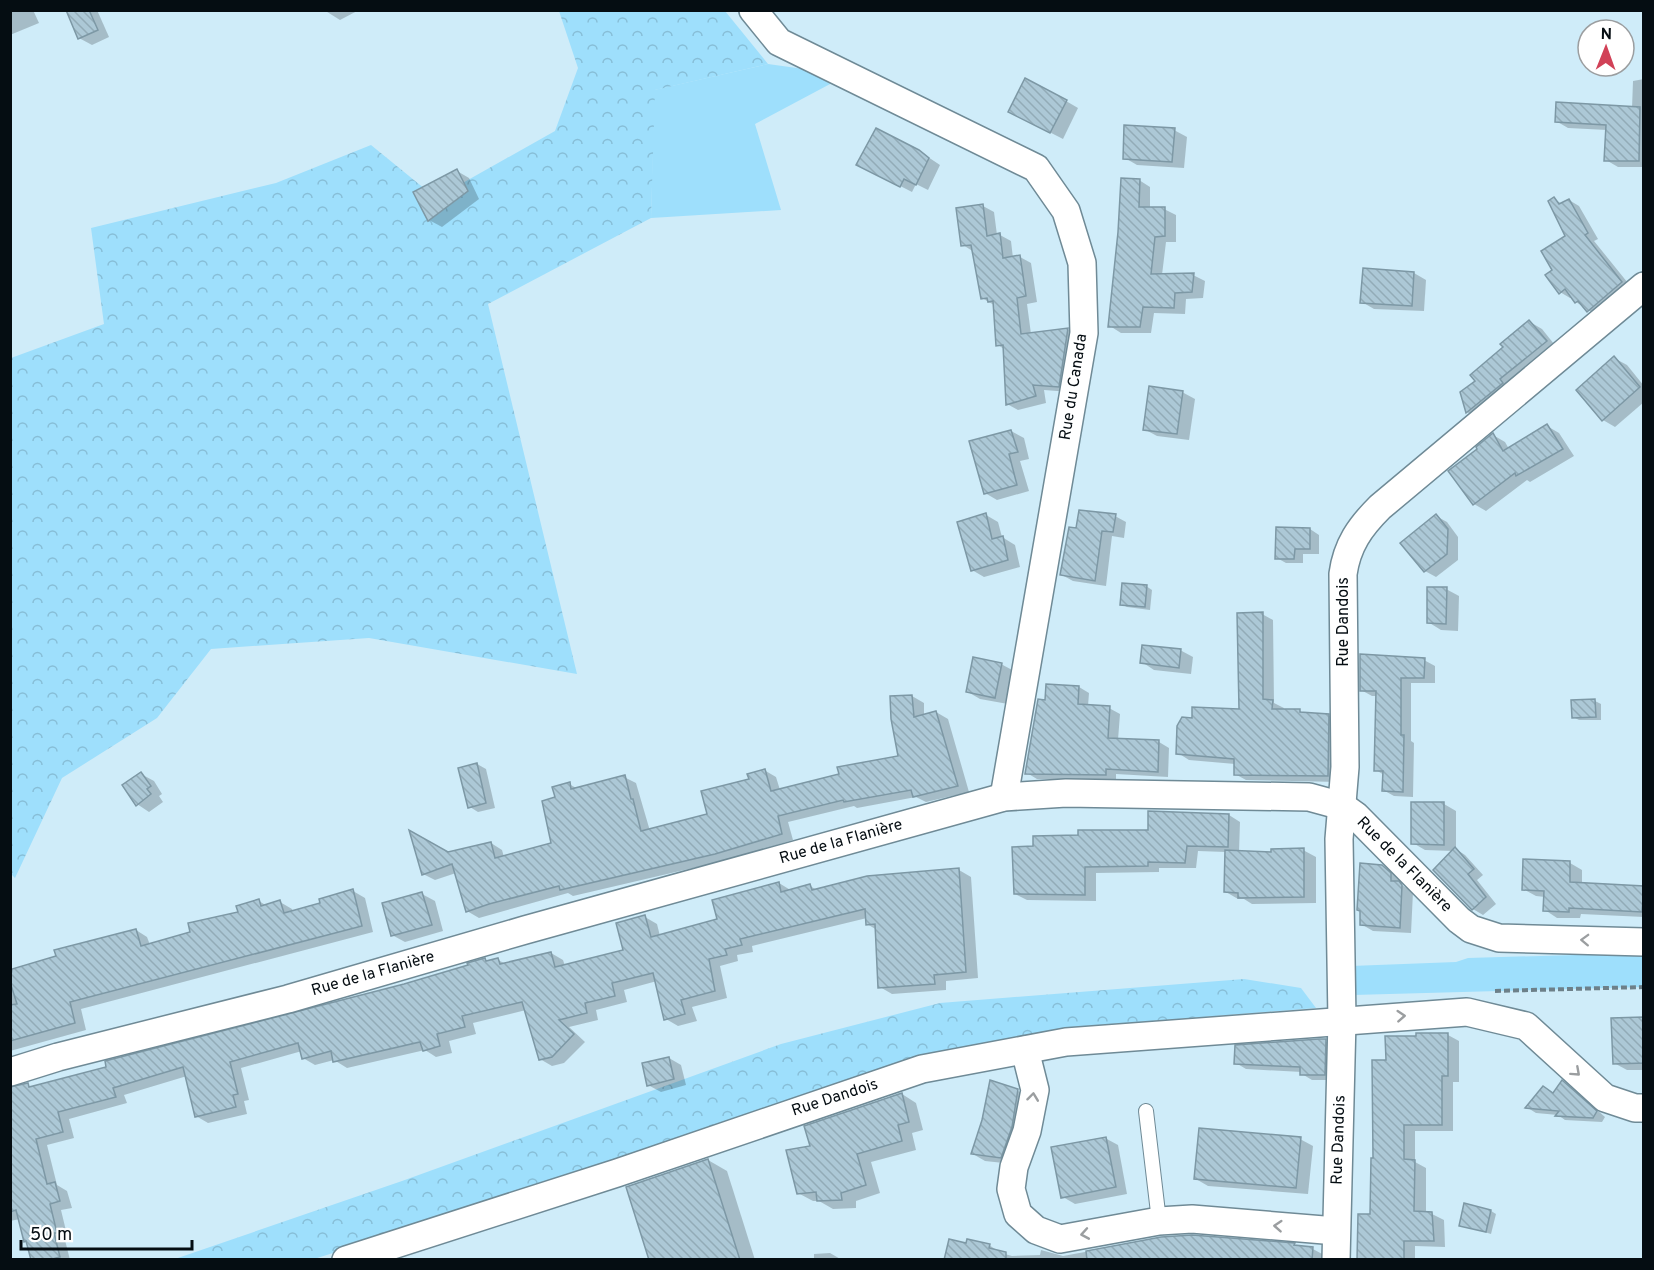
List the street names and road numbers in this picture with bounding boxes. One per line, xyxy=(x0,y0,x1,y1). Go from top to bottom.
street label: Rue du Canada xyxy=(1056,332,1092,442)
street label: Rue Dandois xyxy=(1334,577,1354,667)
street label: Rue de la Flanière xyxy=(1352,813,1456,917)
street label: Rue de la Flanière xyxy=(777,815,905,869)
street label: Rue de la Flanière xyxy=(309,947,437,1001)
street label: Rue Dandois xyxy=(789,1075,881,1121)
street label: Rue Dandois xyxy=(1327,1095,1351,1185)

